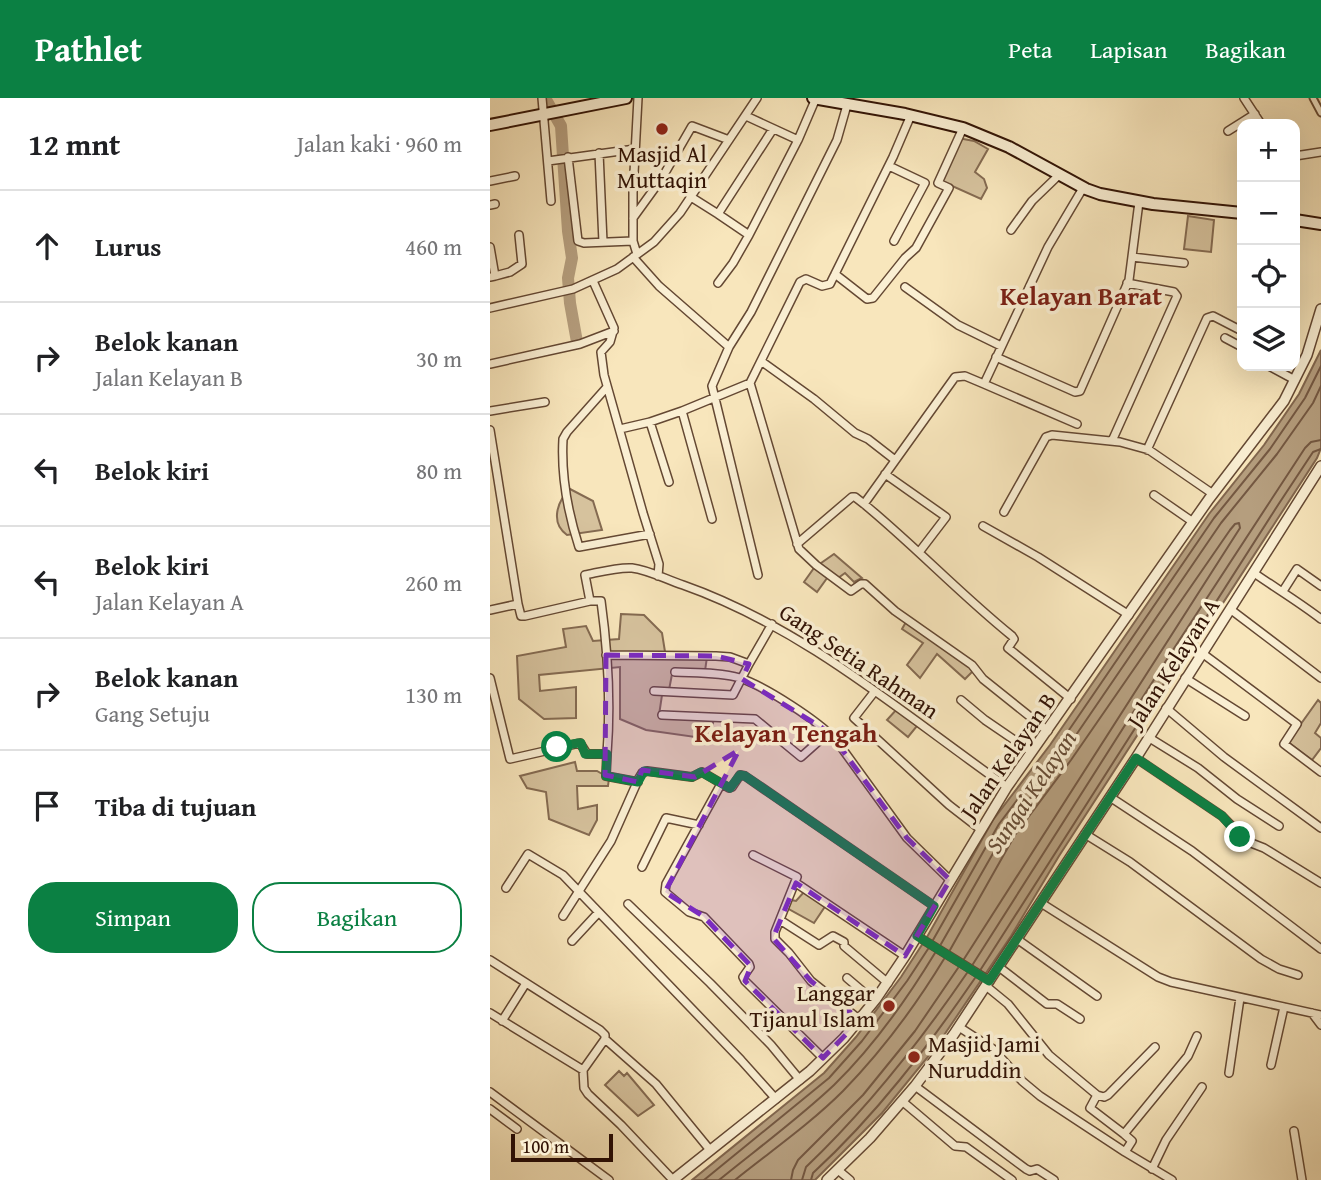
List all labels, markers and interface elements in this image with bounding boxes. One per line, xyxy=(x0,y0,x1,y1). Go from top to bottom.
text: Pathlet xyxy=(35,25,142,73)
text: Peta xyxy=(1008,32,1052,67)
text: Lapisan xyxy=(1090,32,1167,67)
text: Bagikan xyxy=(1205,32,1286,67)
map controls xyxy=(1237,119,1300,371)
button: + xyxy=(1237,119,1300,182)
marker: Masjid Al Muttaqin xyxy=(654,121,670,137)
text: 12 mnt xyxy=(28,122,120,166)
text: Jalan kaki · 960 m xyxy=(297,127,462,160)
place label: Masjid Al Muttaqin xyxy=(617,137,707,196)
button: − xyxy=(1237,182,1300,245)
icon: ahead xyxy=(28,227,66,265)
text: Lurus xyxy=(95,227,161,266)
text: 460 m xyxy=(405,230,462,263)
button: locate xyxy=(1237,245,1300,308)
district label: Kelayan Barat xyxy=(1000,276,1162,315)
button: layers xyxy=(1237,308,1300,371)
text: Belok kanan xyxy=(95,322,238,361)
icon: right xyxy=(28,339,66,377)
text: 30 m xyxy=(416,342,462,375)
text: Jalan Kelayan B xyxy=(95,361,243,394)
icon: left xyxy=(28,451,66,489)
text: Belok kiri xyxy=(95,451,209,490)
text: 80 m xyxy=(416,454,462,487)
text: Belok kiri xyxy=(95,546,209,585)
icon: left xyxy=(28,563,66,601)
text: 260 m xyxy=(405,566,462,599)
text: Jalan Kelayan A xyxy=(95,585,244,618)
street label: Jalan Kelayan A xyxy=(1117,591,1227,737)
street label: Gang Setia Rahman xyxy=(773,595,946,726)
text: Belok kanan xyxy=(95,658,238,697)
icon: right xyxy=(28,675,66,713)
text: 130 m xyxy=(405,678,462,711)
street label: Jalan Kelayan B xyxy=(950,686,1064,828)
text: Gang Setuju xyxy=(95,697,210,730)
district label: Kelayan Tengah xyxy=(695,713,878,752)
water label: Sungai Kelayan xyxy=(976,723,1085,860)
route start xyxy=(541,731,572,762)
icon: arrive xyxy=(28,787,66,825)
text: Tiba di tujuan xyxy=(95,787,256,826)
route end xyxy=(1224,821,1255,852)
button: Simpan xyxy=(28,882,238,953)
button: Bagikan xyxy=(252,882,462,953)
place label: Langgar Tijanul Islam xyxy=(749,976,876,1035)
marker: Langgar Tijanul Islam xyxy=(881,998,897,1014)
place label: Masjid Jami Nuruddin xyxy=(928,1027,1040,1086)
marker: Masjid Jami Nuruddin xyxy=(906,1049,922,1065)
scale bar xyxy=(511,1131,612,1163)
text: 100 m xyxy=(522,1132,569,1160)

